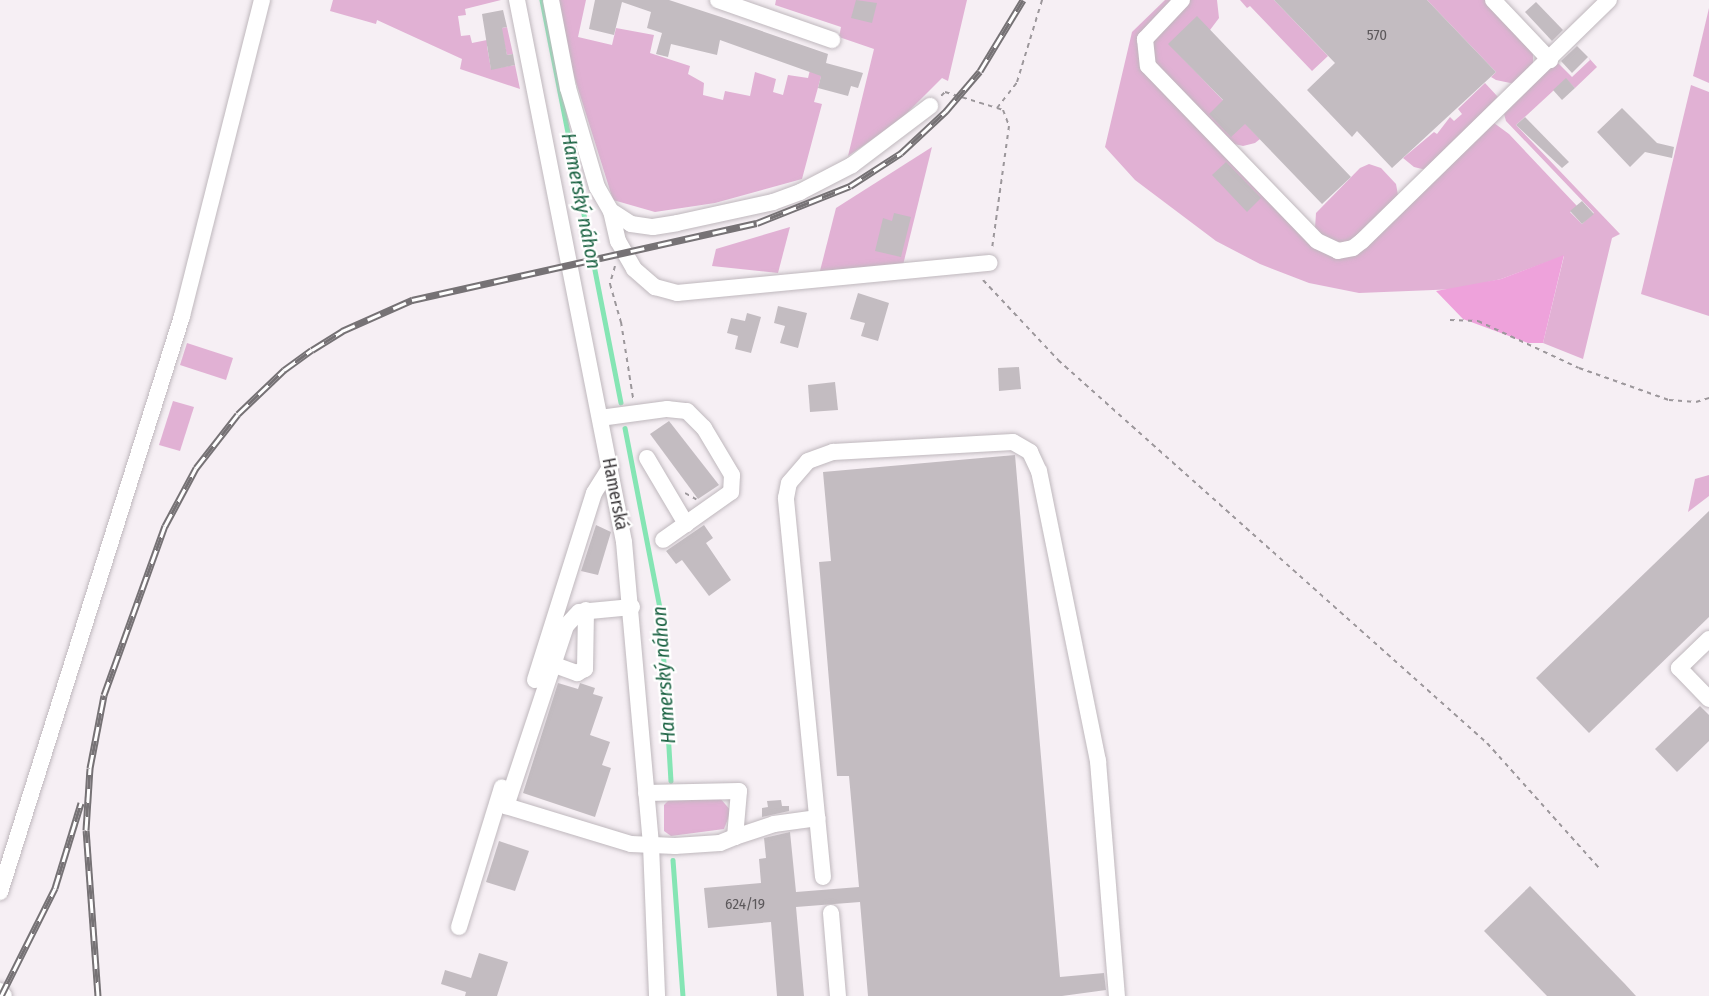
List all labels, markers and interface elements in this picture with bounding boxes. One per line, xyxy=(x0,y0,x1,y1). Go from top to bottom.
house number: 570 xyxy=(1367,27,1387,45)
water label: Hamerský náhon xyxy=(556,131,606,271)
street label: Hamerská xyxy=(597,456,633,532)
water label: Hamerský náhon xyxy=(647,605,681,745)
house number: 624/19 xyxy=(725,896,765,914)

